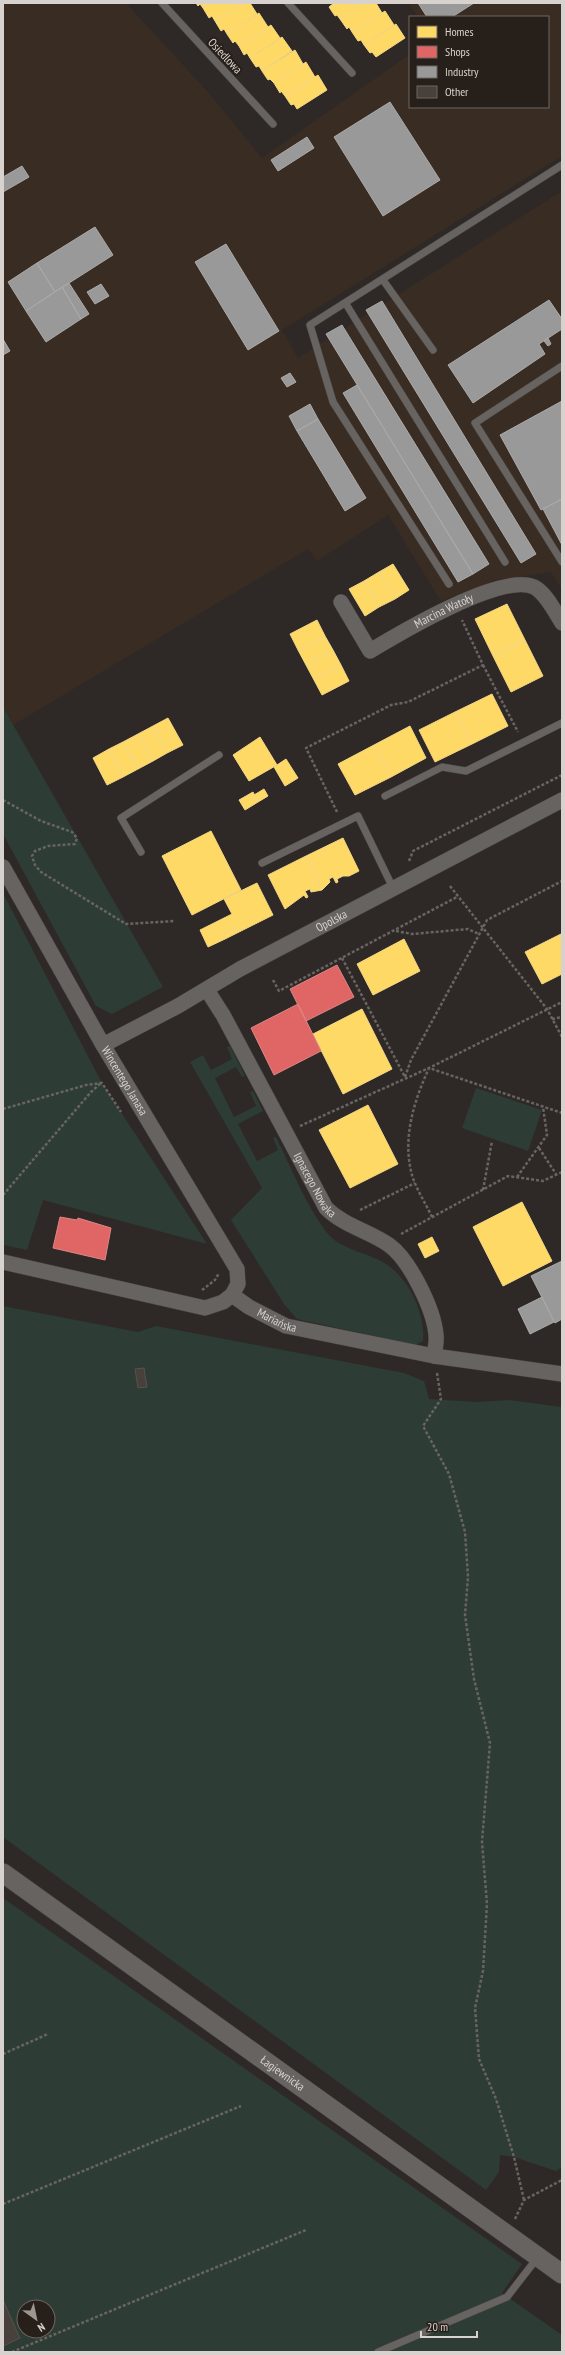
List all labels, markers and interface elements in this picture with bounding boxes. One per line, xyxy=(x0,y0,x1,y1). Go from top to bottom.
legend xyxy=(409,16,549,108)
text: Homes xyxy=(445,24,473,39)
street label: Osiedlowa xyxy=(205,35,246,77)
text: Shops xyxy=(445,44,470,59)
text: Industry xyxy=(445,64,479,79)
text: Other xyxy=(445,84,469,99)
street label: Marcina Watoły xyxy=(411,590,476,631)
street label: Opolska xyxy=(313,906,350,935)
street label: Wincentego Janasa xyxy=(98,1043,151,1118)
street label: Ignacego Nowaka xyxy=(291,1150,339,1221)
street label: Mariańska xyxy=(255,1305,298,1335)
street label: Łagiewnicka xyxy=(258,2052,308,2094)
north arrow xyxy=(16,2299,56,2339)
scale bar xyxy=(421,2313,477,2339)
text: 20 m xyxy=(427,2319,448,2334)
text: N xyxy=(35,2320,48,2335)

